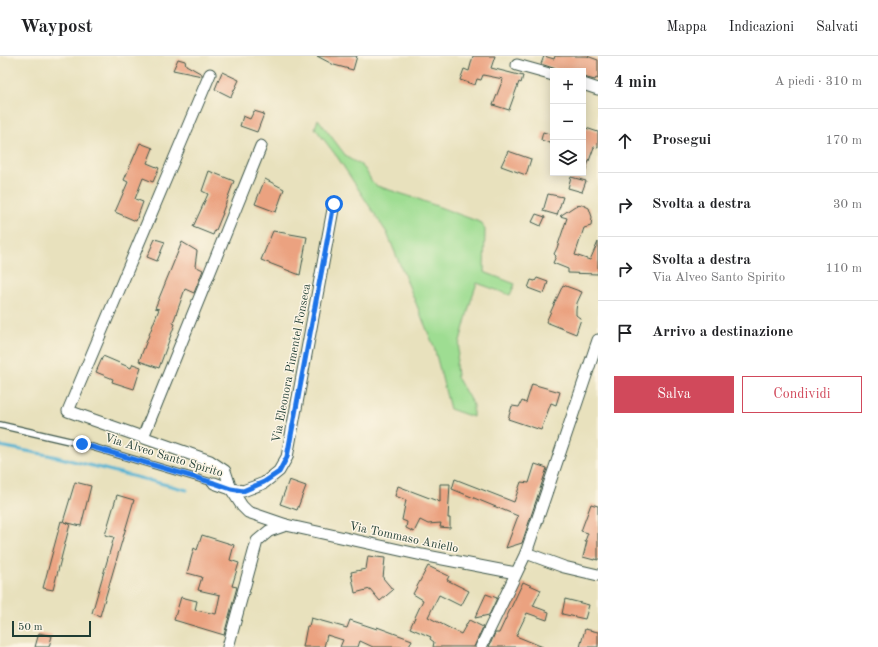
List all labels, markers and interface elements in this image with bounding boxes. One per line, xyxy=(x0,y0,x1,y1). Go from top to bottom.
text: Waypost xyxy=(20,18,93,37)
text: Mappa xyxy=(667,20,707,34)
text: Indicazioni xyxy=(729,20,794,34)
text: Salvati xyxy=(816,20,858,34)
map controls xyxy=(550,68,586,176)
button: + xyxy=(550,68,586,104)
text: 4 min xyxy=(614,74,657,91)
text: A piedi · 310 m xyxy=(774,75,862,88)
button: − xyxy=(550,104,586,140)
icon: ahead xyxy=(614,130,636,152)
text: Prosegui xyxy=(652,133,711,148)
text: 170 m xyxy=(825,134,862,147)
button: layers xyxy=(550,140,586,176)
icon: right xyxy=(614,194,636,216)
route start xyxy=(325,195,343,213)
text: Svolta a destra xyxy=(652,197,751,212)
text: 30 m xyxy=(833,198,862,211)
text: Svolta a destra xyxy=(652,253,751,268)
icon: right xyxy=(614,258,636,280)
text: 110 m xyxy=(825,262,862,275)
text: Via Alveo Santo Spirito xyxy=(652,271,785,284)
street label: Via Eleonora Pimentel Fonseca xyxy=(271,283,313,444)
icon: arrive xyxy=(614,322,636,344)
text: Arrivo a destinazione xyxy=(652,325,793,340)
button: Salva xyxy=(614,376,734,413)
button: Condividi xyxy=(742,376,862,413)
street label: Via Alveo Santo Spirito xyxy=(103,432,224,480)
route end xyxy=(73,435,91,453)
street label: Via Tommaso Aniello xyxy=(348,521,460,555)
scale bar xyxy=(12,619,91,638)
text: 50 m xyxy=(18,622,43,633)

